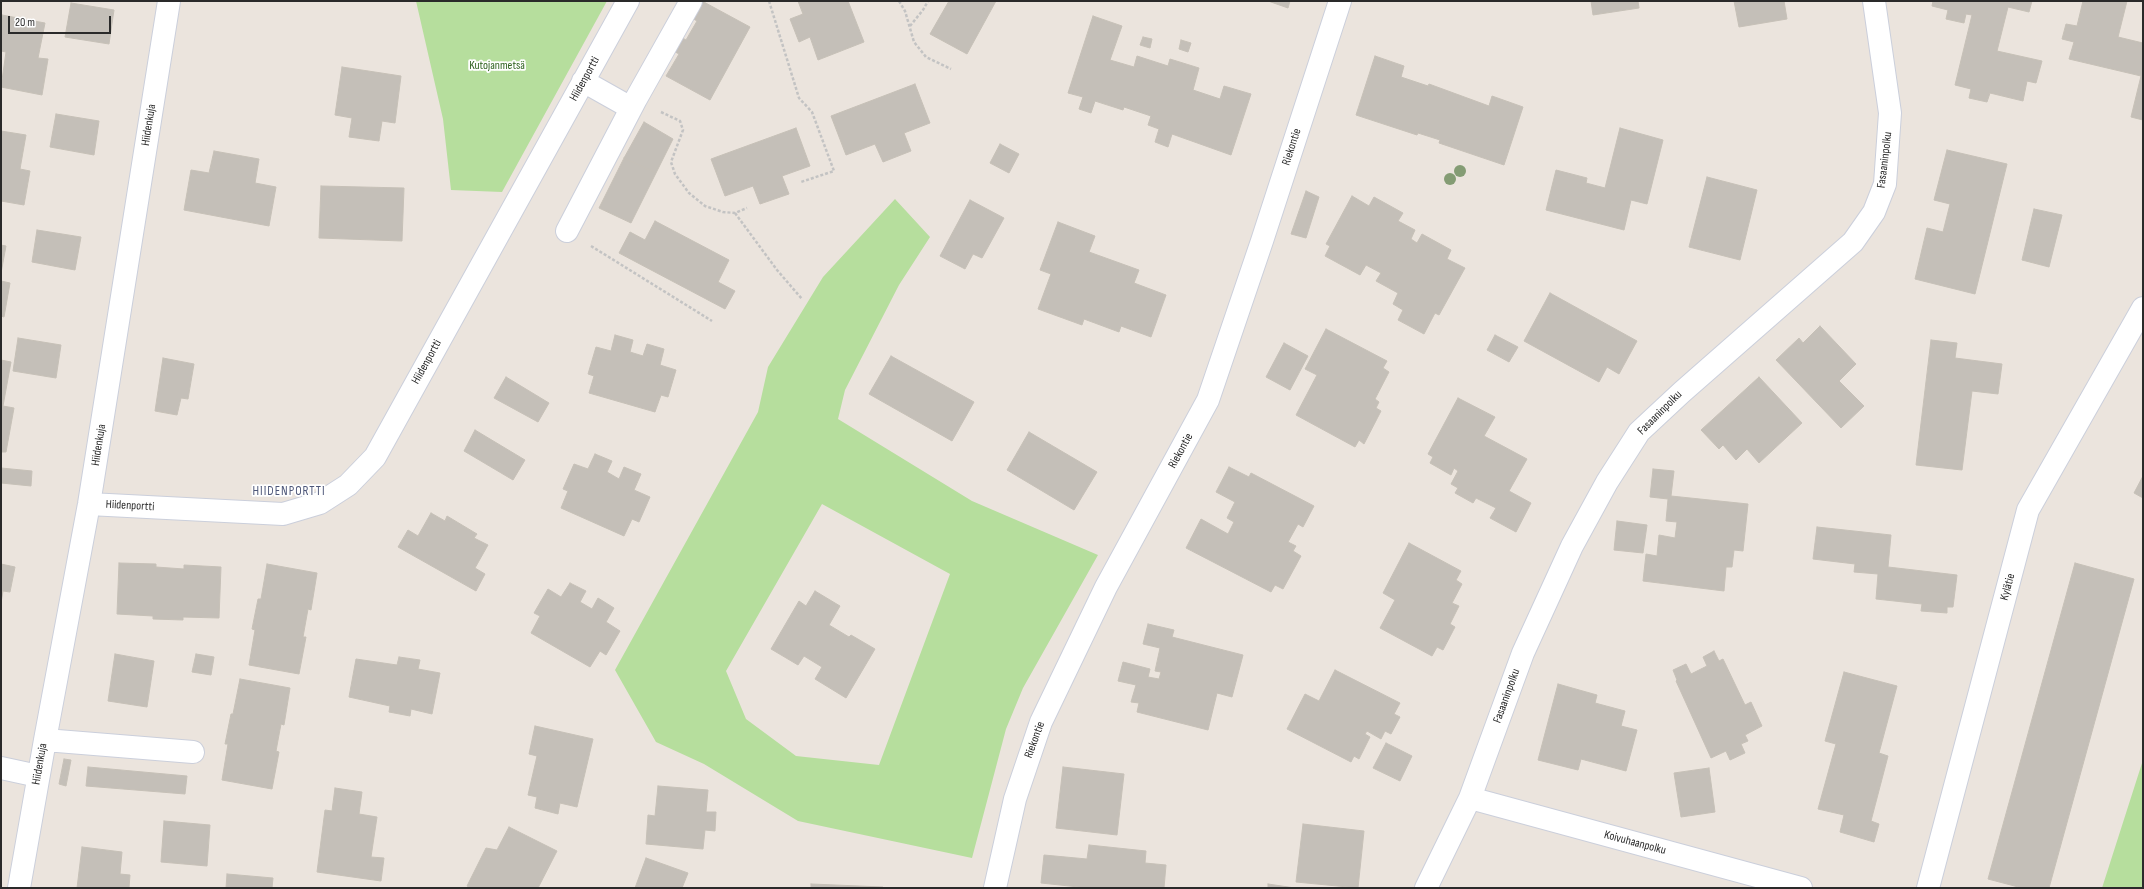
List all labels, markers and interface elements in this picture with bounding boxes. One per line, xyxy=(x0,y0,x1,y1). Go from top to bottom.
scale bar xyxy=(10,8,113,34)
text: 20 m xyxy=(15,15,35,30)
street label: Hiidenportti xyxy=(567,54,603,104)
park label: Kutojanmetsä xyxy=(469,59,525,73)
street label: Hiidenkuja xyxy=(139,103,159,147)
street label: Riekontie xyxy=(1279,127,1305,167)
street label: Fasaaninpolku xyxy=(1874,131,1896,189)
street label: Hiidenportti xyxy=(409,337,445,387)
street label: Fasaaninpolku xyxy=(1635,388,1685,438)
street label: Hiidenkuja xyxy=(89,423,109,467)
street label: Riekontie xyxy=(1166,431,1196,471)
district label: HIIDENPORTTI xyxy=(252,484,326,500)
street label: Hiidenportti xyxy=(105,498,155,514)
street label: Kylätie xyxy=(1998,572,2018,602)
street label: Fasaaninpolku xyxy=(1491,667,1523,725)
street label: Riekontie xyxy=(1022,720,1048,760)
street label: Hiidenkuja xyxy=(29,742,51,786)
street label: Koivuhaanpolku xyxy=(1603,828,1667,858)

